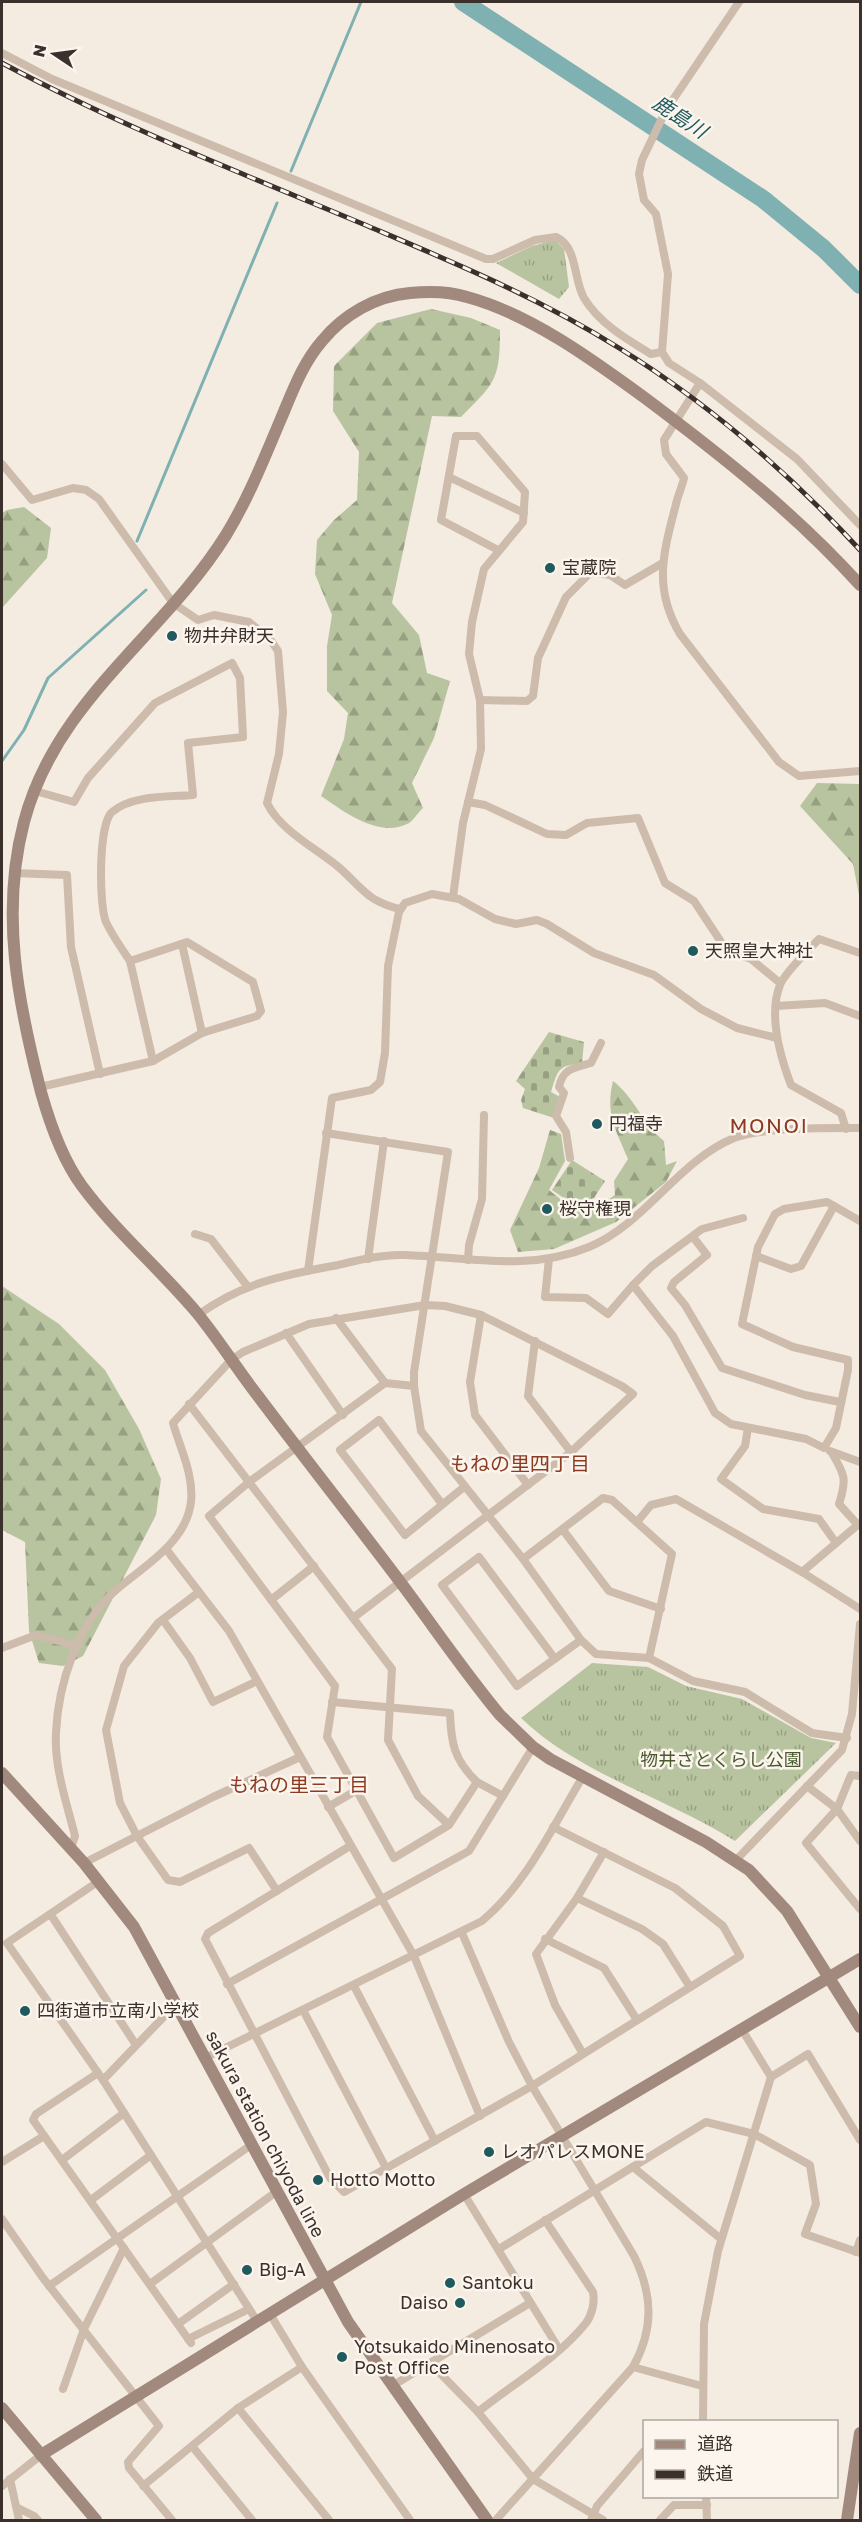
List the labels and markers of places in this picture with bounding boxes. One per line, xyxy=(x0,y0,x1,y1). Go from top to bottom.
place label: 宝蔵院 xyxy=(562,556,616,578)
marker: 宝蔵院 xyxy=(543,561,557,575)
place label: 物井弁財天 xyxy=(184,624,274,646)
marker: 物井弁財天 xyxy=(165,629,179,643)
place label: 天照皇大神社 xyxy=(705,939,813,961)
marker: 天照皇大神社 xyxy=(686,944,700,958)
place label: 円福寺 xyxy=(609,1112,663,1134)
marker: 円福寺 xyxy=(590,1117,604,1131)
place label: 桜守権現 xyxy=(559,1197,631,1219)
marker: 桜守権現 xyxy=(540,1202,554,1216)
place label: 四街道市立南小学校 xyxy=(37,1999,199,2021)
marker: 四街道市立南小学校 xyxy=(18,2004,32,2018)
place label: レオパレスMONE xyxy=(501,2140,644,2162)
marker: レオパレスMONE xyxy=(482,2145,496,2159)
place label: Hotto Motto xyxy=(330,2168,435,2190)
marker: Hotto Motto xyxy=(311,2173,325,2187)
place label: Big-A xyxy=(259,2258,306,2280)
marker: Big-A xyxy=(240,2263,254,2277)
place label: Santoku xyxy=(462,2271,534,2293)
marker: Santoku xyxy=(443,2276,457,2290)
place label: Daiso xyxy=(400,2291,448,2313)
marker: Daiso xyxy=(453,2296,467,2310)
place label: Yotsukaido Minenosato Post Office xyxy=(354,2335,555,2378)
marker: Yotsukaido Minenosato Post Office xyxy=(335,2350,349,2364)

